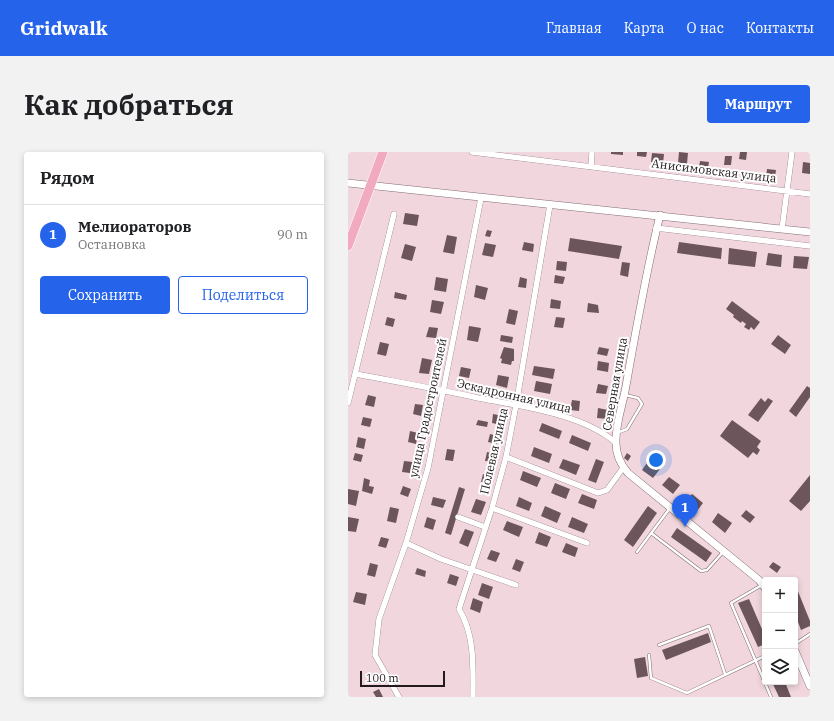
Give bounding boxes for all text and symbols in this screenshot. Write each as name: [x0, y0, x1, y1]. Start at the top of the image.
text: Gridwalk: [20, 16, 107, 40]
text: Главная: [546, 19, 602, 37]
text: Карта: [624, 19, 665, 37]
text: О нас: [687, 19, 724, 37]
text: Контакты: [746, 19, 814, 37]
button: Маршрут: [707, 85, 810, 123]
text: Как добраться: [24, 86, 234, 123]
street label: Анисимовская улица: [651, 155, 778, 186]
text: Рядом: [40, 167, 95, 189]
text: Мелиораторов: [78, 217, 192, 236]
text: 1: [49, 226, 57, 243]
text: 90 m: [277, 226, 308, 243]
text: Остановка: [78, 236, 146, 253]
button: Сохранить: [40, 276, 170, 314]
button: Поделиться: [178, 276, 308, 314]
street label: Северная улица: [599, 336, 630, 432]
street label: улица Градостроителей: [405, 337, 450, 479]
street label: Эскадронная улица: [455, 375, 573, 416]
street label: Полевая улица: [476, 406, 511, 496]
your location: [646, 450, 666, 470]
pin: 1: [672, 494, 698, 527]
map controls: [762, 577, 798, 685]
button: +: [762, 577, 798, 613]
button: −: [762, 613, 798, 649]
button: layers: [762, 649, 798, 685]
scale bar: [360, 669, 445, 688]
text: 100 m: [366, 671, 399, 685]

